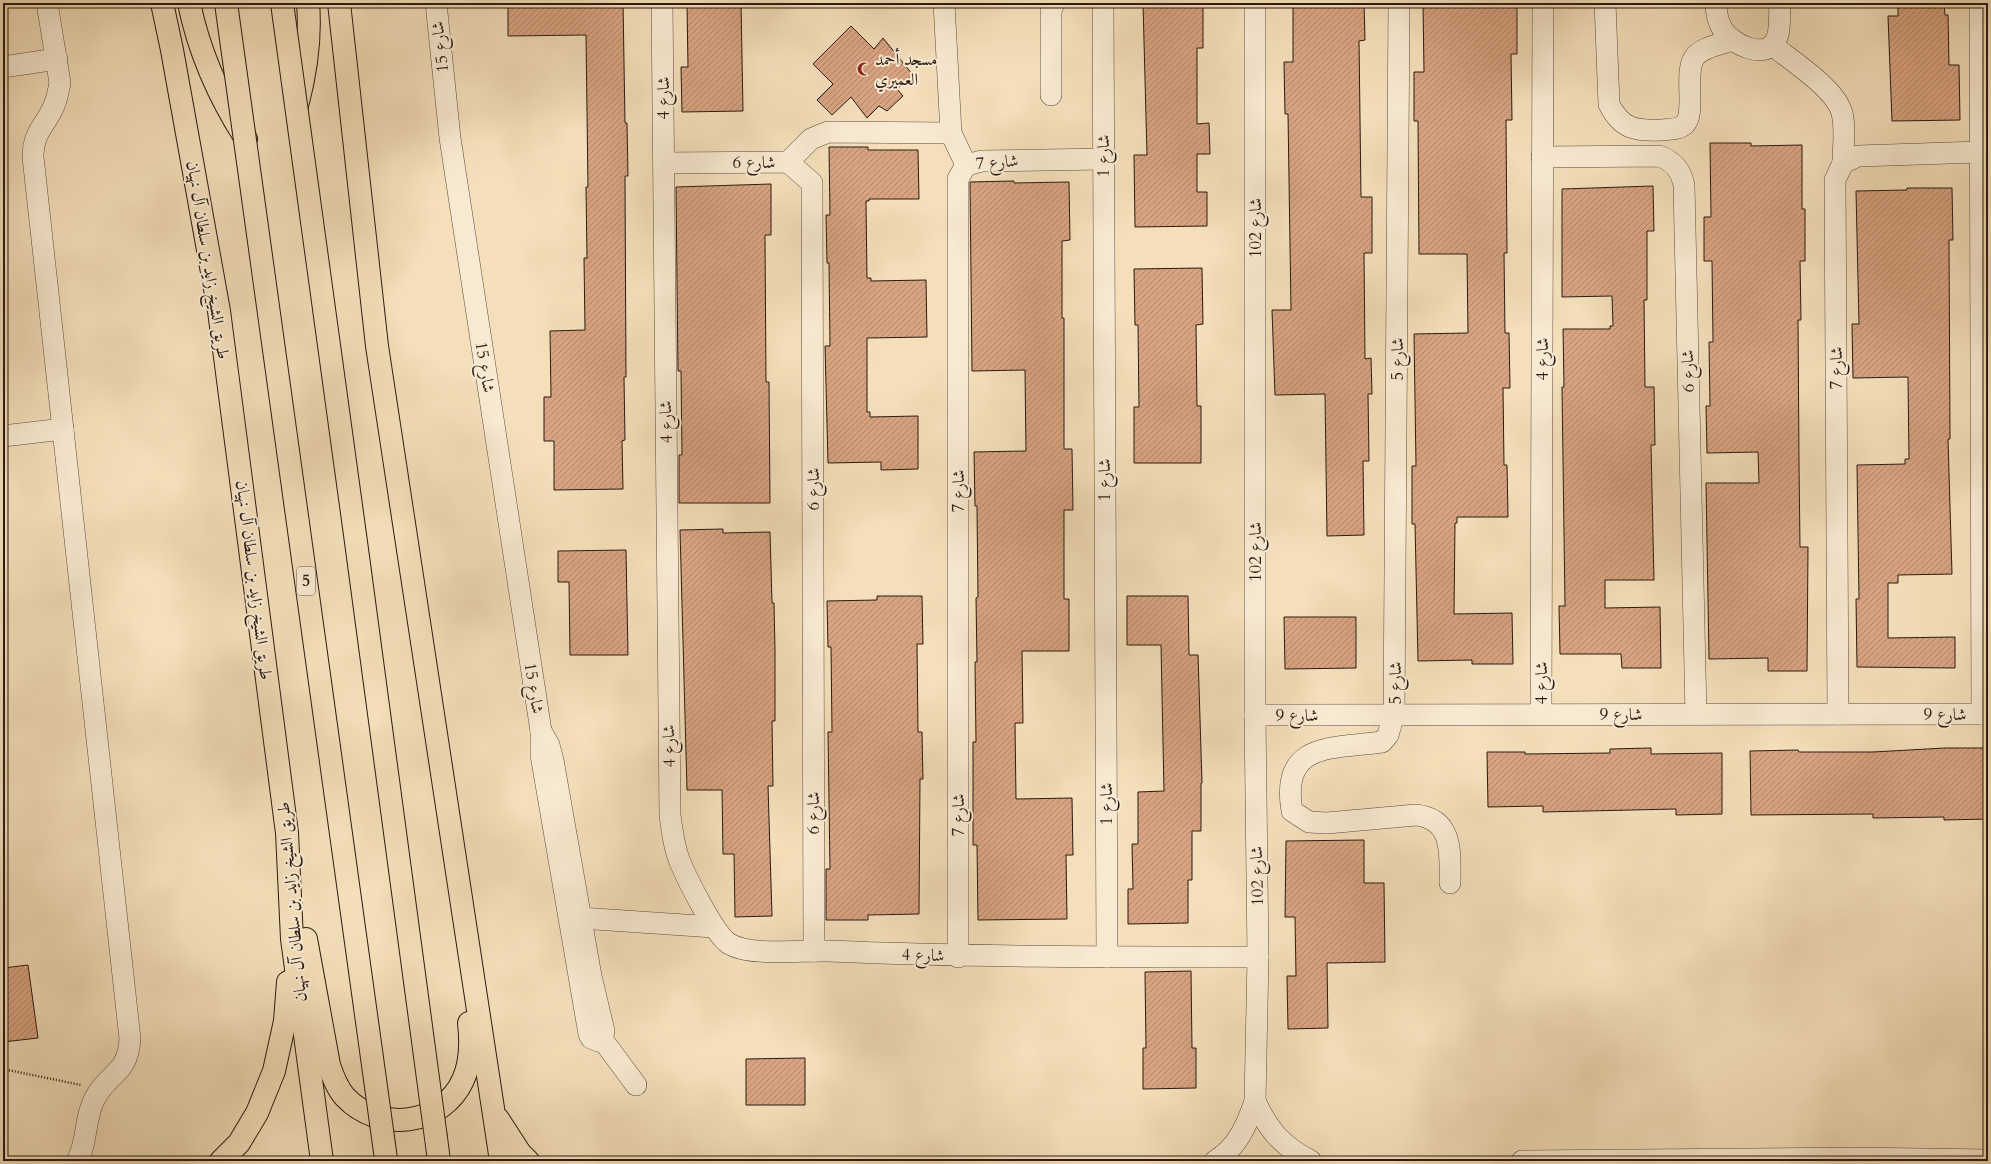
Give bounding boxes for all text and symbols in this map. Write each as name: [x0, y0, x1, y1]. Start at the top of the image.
street label: شارع 15: [426, 20, 456, 74]
place label: مسجد أحمد العميري: [875, 47, 937, 93]
mosque icon: مسجد أحمد العميري: [856, 61, 872, 77]
street label: شارع 4: [652, 77, 677, 119]
street label: شارع 1: [1092, 135, 1117, 177]
street label: شارع 7: [975, 149, 1019, 177]
street label: شارع 6: [733, 151, 775, 176]
street label: طريق الشيخ زايد بن سلطان آل نهيان: [177, 159, 235, 362]
street label: شارع 102: [1244, 198, 1269, 258]
street label: شارع 5: [1386, 338, 1411, 380]
street label: شارع 4: [1531, 338, 1556, 380]
street label: شارع 15: [468, 340, 500, 395]
street label: شارع 7: [1825, 347, 1850, 389]
street label: شارع 6: [1676, 349, 1702, 393]
street label: شارع 4: [654, 400, 680, 444]
street label: شارع 1: [1093, 459, 1118, 501]
street label: شارع 6: [802, 468, 827, 510]
street label: شارع 7: [947, 470, 972, 512]
street label: طريق الشيخ زايد بن سلطان آل نهيان: [226, 479, 278, 682]
street label: شارع 102: [1244, 522, 1269, 582]
road number: 5: [297, 567, 315, 595]
street label: شارع 15: [517, 661, 549, 716]
street label: شارع 5: [1384, 662, 1409, 704]
street label: شارع 4: [1530, 662, 1555, 704]
street label: شارع 9: [1600, 703, 1642, 728]
street label: شارع 9: [1924, 703, 1966, 728]
street label: شارع 9: [1276, 704, 1318, 729]
street label: شارع 4: [657, 724, 683, 768]
street label: شارع 1: [1095, 783, 1120, 825]
street label: شارع 6: [802, 792, 827, 834]
street label: شارع 7: [947, 794, 972, 836]
street label: طريق الشيخ زايد بن سلطان آل نهيان: [272, 801, 316, 1003]
street label: شارع 102: [1245, 846, 1271, 906]
street label: شارع 4: [901, 943, 945, 969]

